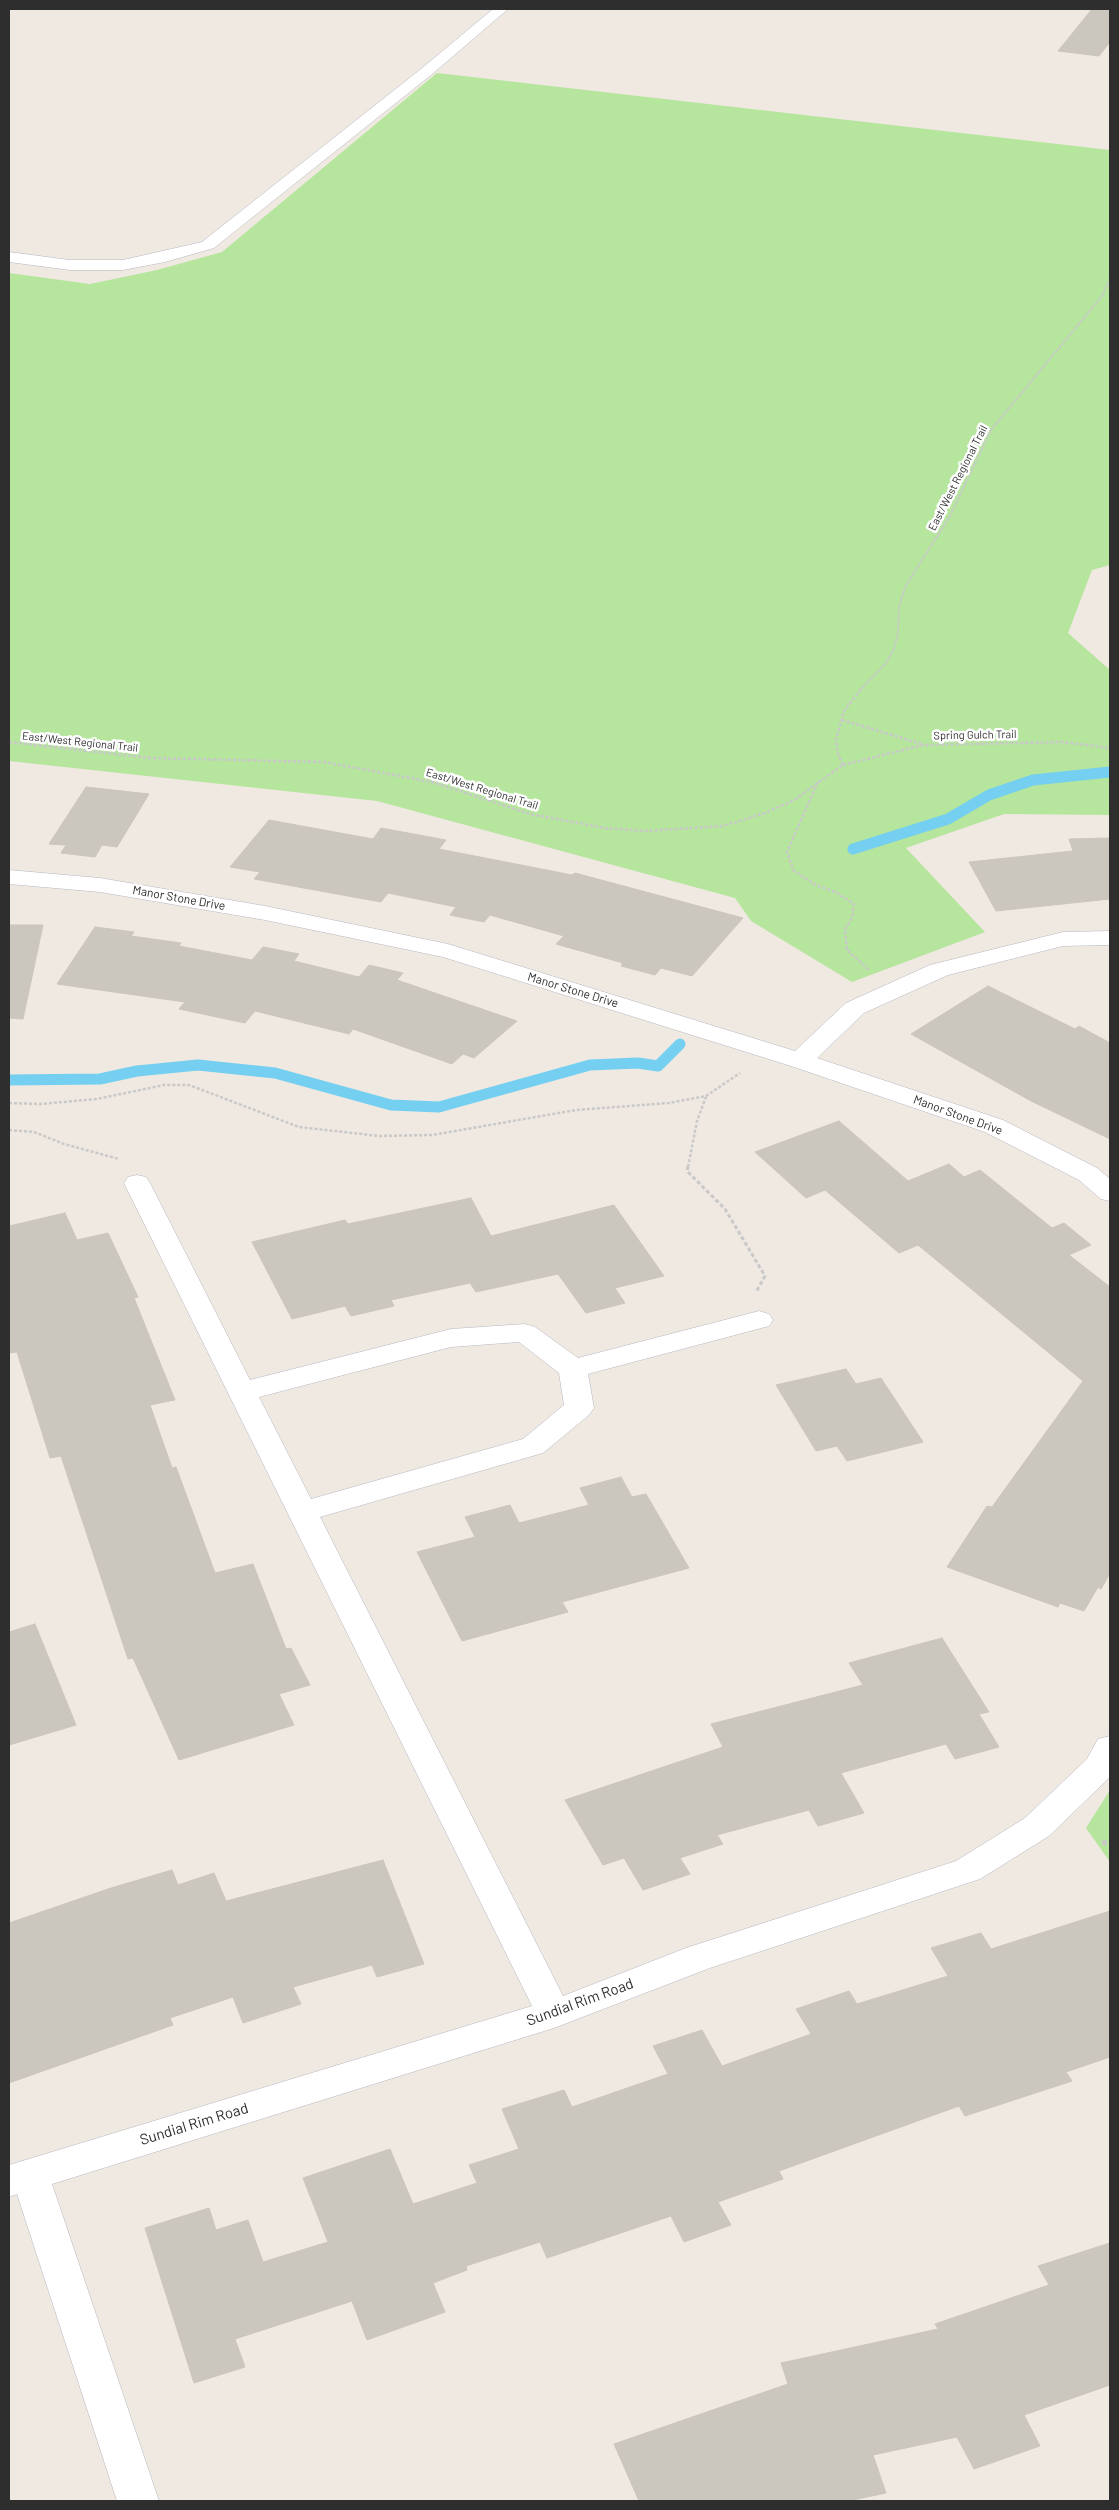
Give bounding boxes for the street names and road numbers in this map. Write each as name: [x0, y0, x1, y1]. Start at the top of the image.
street label: East/West Regional Trail: [926, 423, 990, 533]
street label: Spring Gulch Trail: [933, 728, 1017, 742]
street label: East/West Regional Trail: [21, 729, 139, 755]
street label: East/West Regional Trail: [424, 766, 540, 812]
street label: Manor Stone Drive: [131, 883, 227, 913]
street label: Manor Stone Drive: [526, 969, 620, 1011]
street label: Manor Stone Drive: [911, 1092, 1005, 1138]
street label: Sundial Rim Road: [524, 1974, 636, 2030]
street label: Sundial Rim Road: [138, 2099, 250, 2149]

